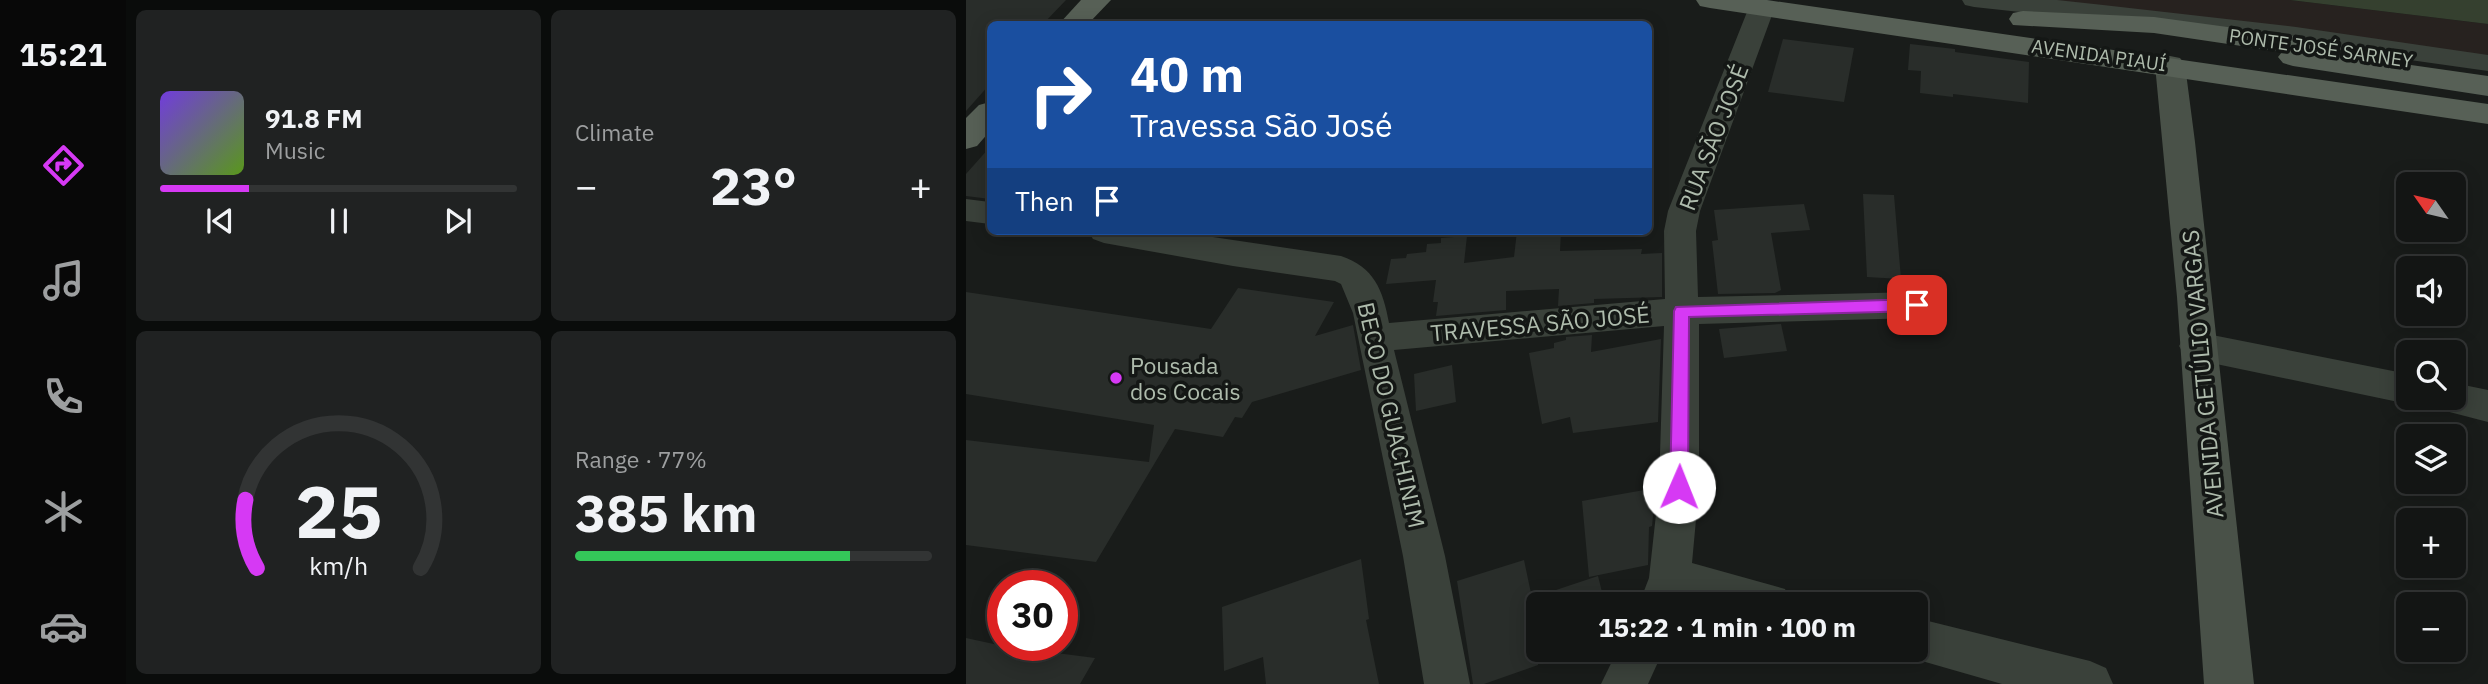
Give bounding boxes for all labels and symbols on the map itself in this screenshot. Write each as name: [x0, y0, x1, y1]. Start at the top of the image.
street label: PONTE JOSÉ SARNEY: [2228, 23, 2415, 73]
street label: AVENIDA PIAUÍ: [2030, 34, 2168, 76]
street label: RUA SÃO JOSÉ: [1671, 60, 1755, 214]
north arrow: [2396, 172, 2466, 242]
street label: AVENIDA GETÚLIO VARGAS: [2174, 229, 2230, 519]
pin: [1887, 275, 1947, 335]
street label: TRAVESSA SÃO JOSÉ: [1429, 298, 1651, 348]
street label: BECO DO GUACHINIM: [1351, 299, 1433, 531]
place label: Pousada dos Cocais: [1130, 350, 1241, 406]
marker: Pousada dos Cocais: [1108, 370, 1124, 386]
position arrow: [1642, 450, 1716, 524]
speed limit sign: 30: [987, 570, 1078, 661]

